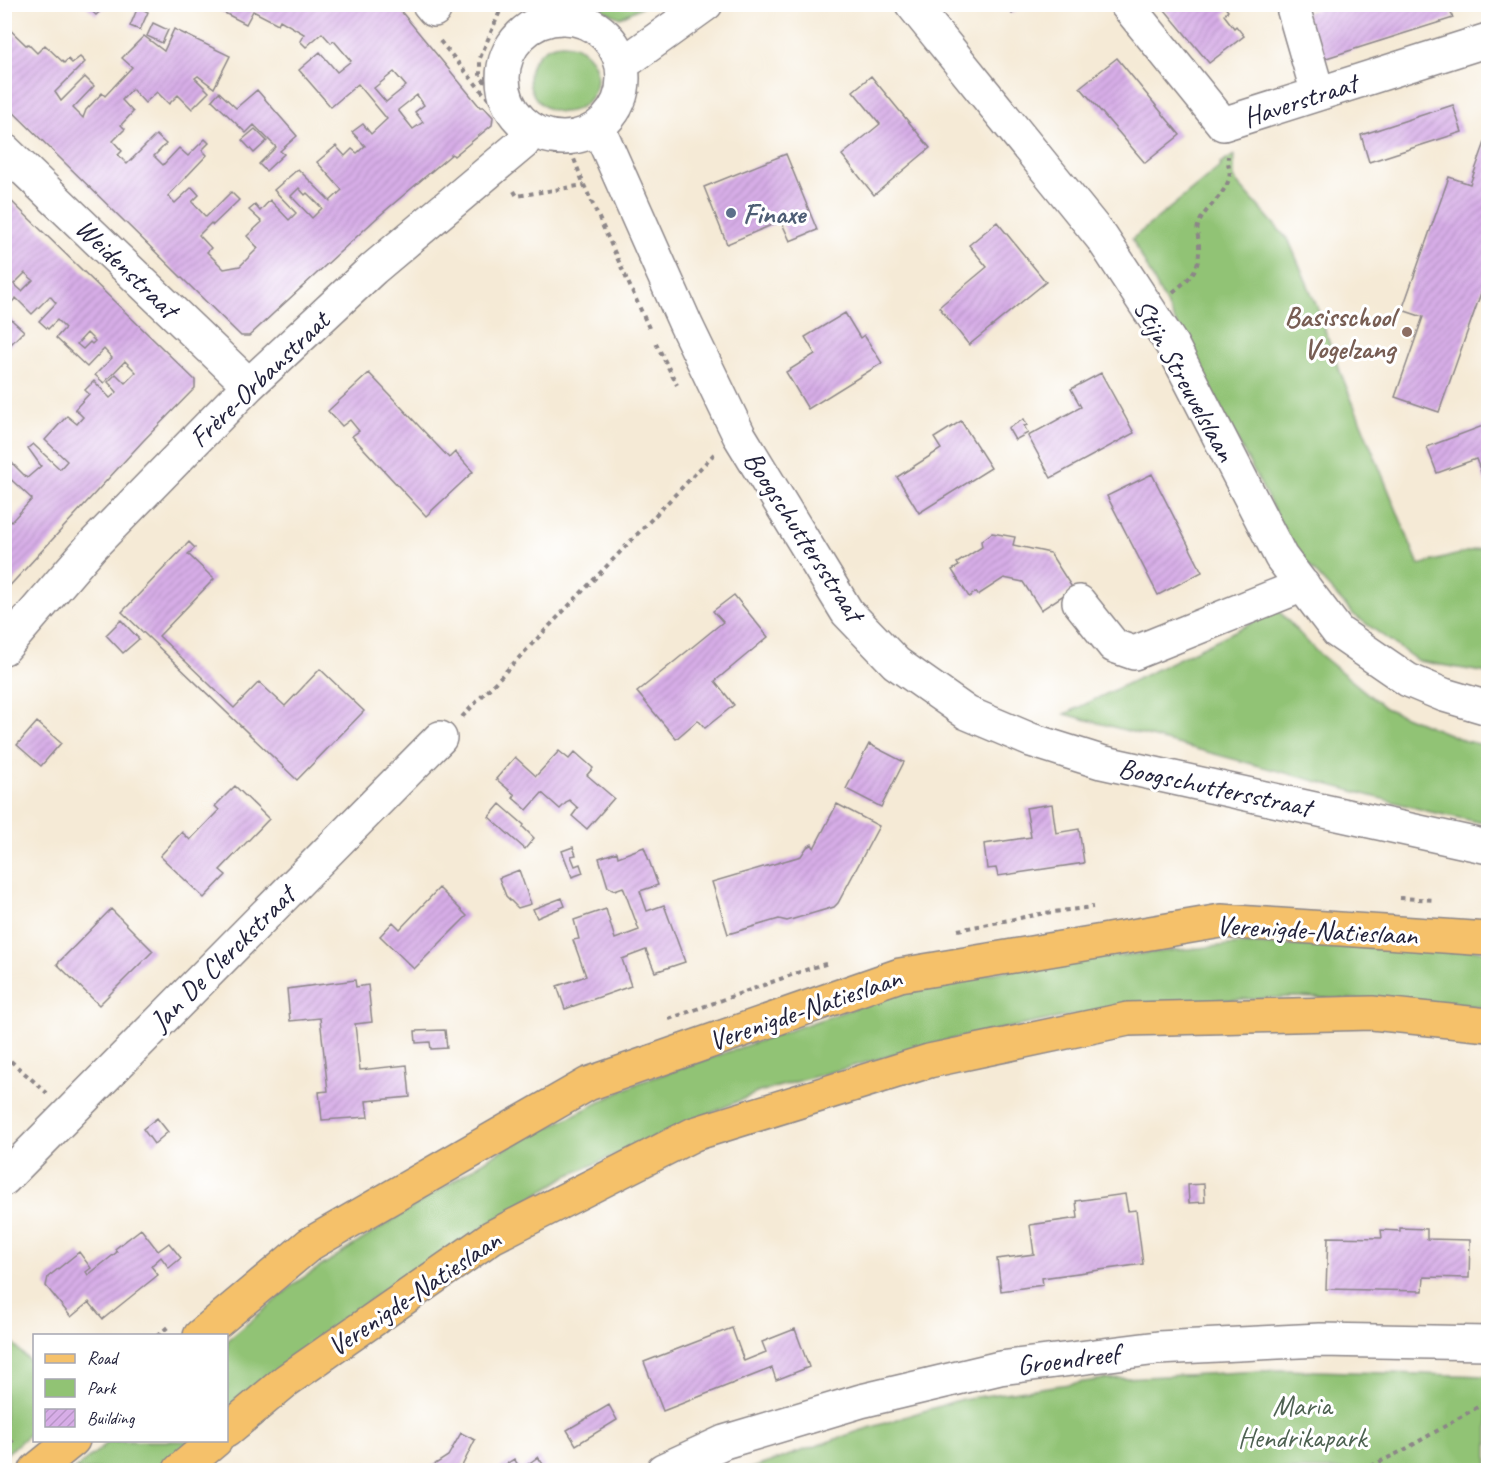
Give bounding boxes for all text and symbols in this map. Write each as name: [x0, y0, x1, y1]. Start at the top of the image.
street label: Haverstraat: [1239, 64, 1365, 135]
place label: Finaxe: [743, 196, 808, 231]
marker: Finaxe: [724, 206, 738, 220]
street label: Weidenstraat: [68, 211, 188, 328]
street label: Stijn Streuvelslaan: [1126, 293, 1245, 468]
place label: Basisschool Vogelzang: [1285, 299, 1400, 366]
street label: Frère-Orbanstraat: [181, 301, 338, 455]
marker: Basisschool Vogelzang: [1400, 325, 1414, 339]
street label: Boogschuttersstraat: [736, 444, 874, 631]
street label: Boogschuttersstraat: [1116, 750, 1318, 825]
street label: Jan De Clerckstraat: [141, 875, 305, 1039]
street label: Verenigde-Natieslaan: [1216, 907, 1420, 953]
street label: Verenigde-Natieslaan: [704, 959, 907, 1058]
street label: Verenigde-Natieslaan: [321, 1221, 508, 1364]
legend: [33, 1334, 228, 1442]
street label: Groendreef: [1015, 1335, 1127, 1383]
text: Road: [87, 1347, 120, 1369]
text: Park: [87, 1377, 117, 1399]
park label: Maria Hendrikapark: [1238, 1388, 1369, 1455]
text: Building: [87, 1407, 136, 1429]

